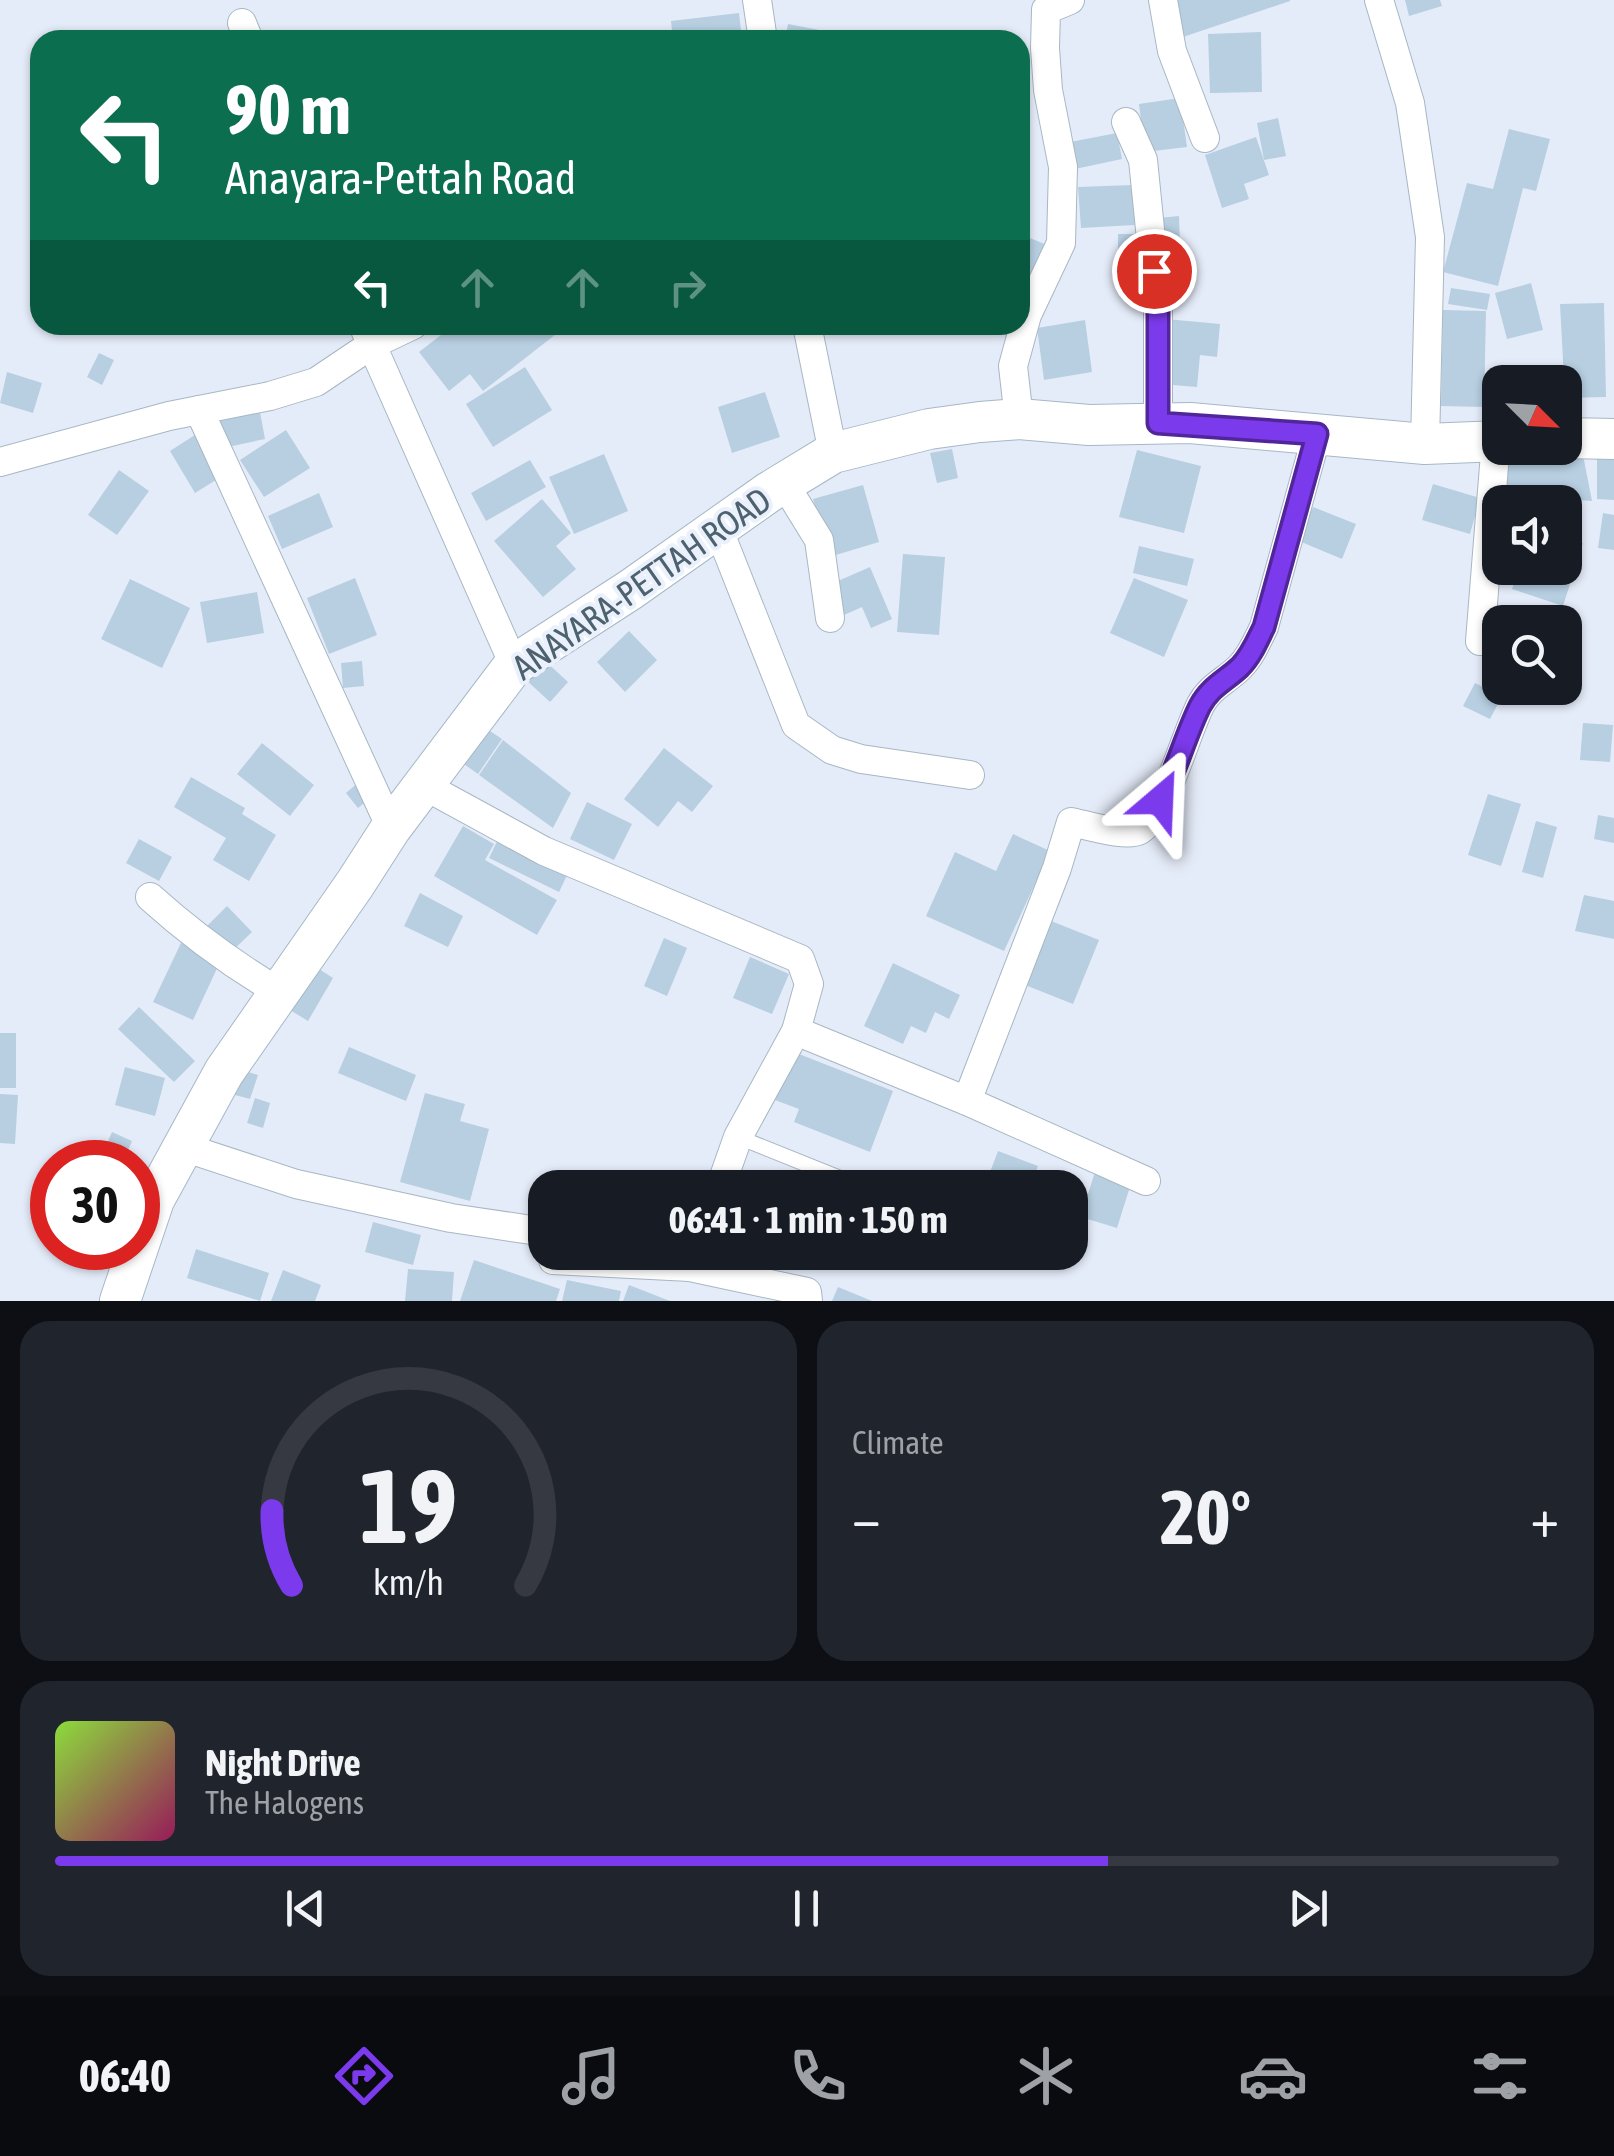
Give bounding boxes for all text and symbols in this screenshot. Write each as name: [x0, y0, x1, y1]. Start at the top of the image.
text: 90 m: [225, 69, 351, 149]
icon: left: [60, 70, 190, 200]
text: Anayara-Pettah Road: [225, 152, 576, 204]
pin: [1112, 229, 1197, 314]
icon: arrive: [1127, 244, 1182, 299]
icon: left: [345, 260, 400, 315]
icon: ahead: [450, 260, 505, 315]
icon: ahead: [555, 260, 610, 315]
icon: right: [660, 260, 715, 315]
north arrow: [1482, 365, 1582, 465]
map controls: [1482, 365, 1582, 705]
street label: ANAYARA-PETTAH ROAD: [504, 479, 778, 687]
button: sound: [1482, 485, 1582, 585]
button: search: [1482, 605, 1582, 705]
position arrow: [1108, 748, 1212, 852]
speed limit sign: 30: [30, 1140, 160, 1270]
text: 06:41 · 1 min · 150 m: [668, 1198, 948, 1241]
text: Climate: [852, 1424, 944, 1461]
text: 19: [360, 1446, 457, 1565]
text: 20°: [1160, 1474, 1251, 1560]
text: −: [852, 1486, 881, 1549]
text: +: [1530, 1486, 1559, 1549]
text: km/h: [373, 1562, 444, 1603]
text: Night Drive: [205, 1741, 361, 1784]
text: The Halogens: [205, 1784, 364, 1821]
icon: previous: [278, 1881, 333, 1936]
icon: pause: [779, 1881, 834, 1936]
icon: next: [1281, 1881, 1336, 1936]
icon: directions: [329, 2041, 399, 2111]
icon: music: [556, 2041, 626, 2111]
icon: phone: [783, 2041, 853, 2111]
icon: climate: [1011, 2041, 1081, 2111]
icon: car: [1238, 2041, 1308, 2111]
icon: filters: [1465, 2041, 1535, 2111]
text: 06:40: [79, 2050, 171, 2102]

